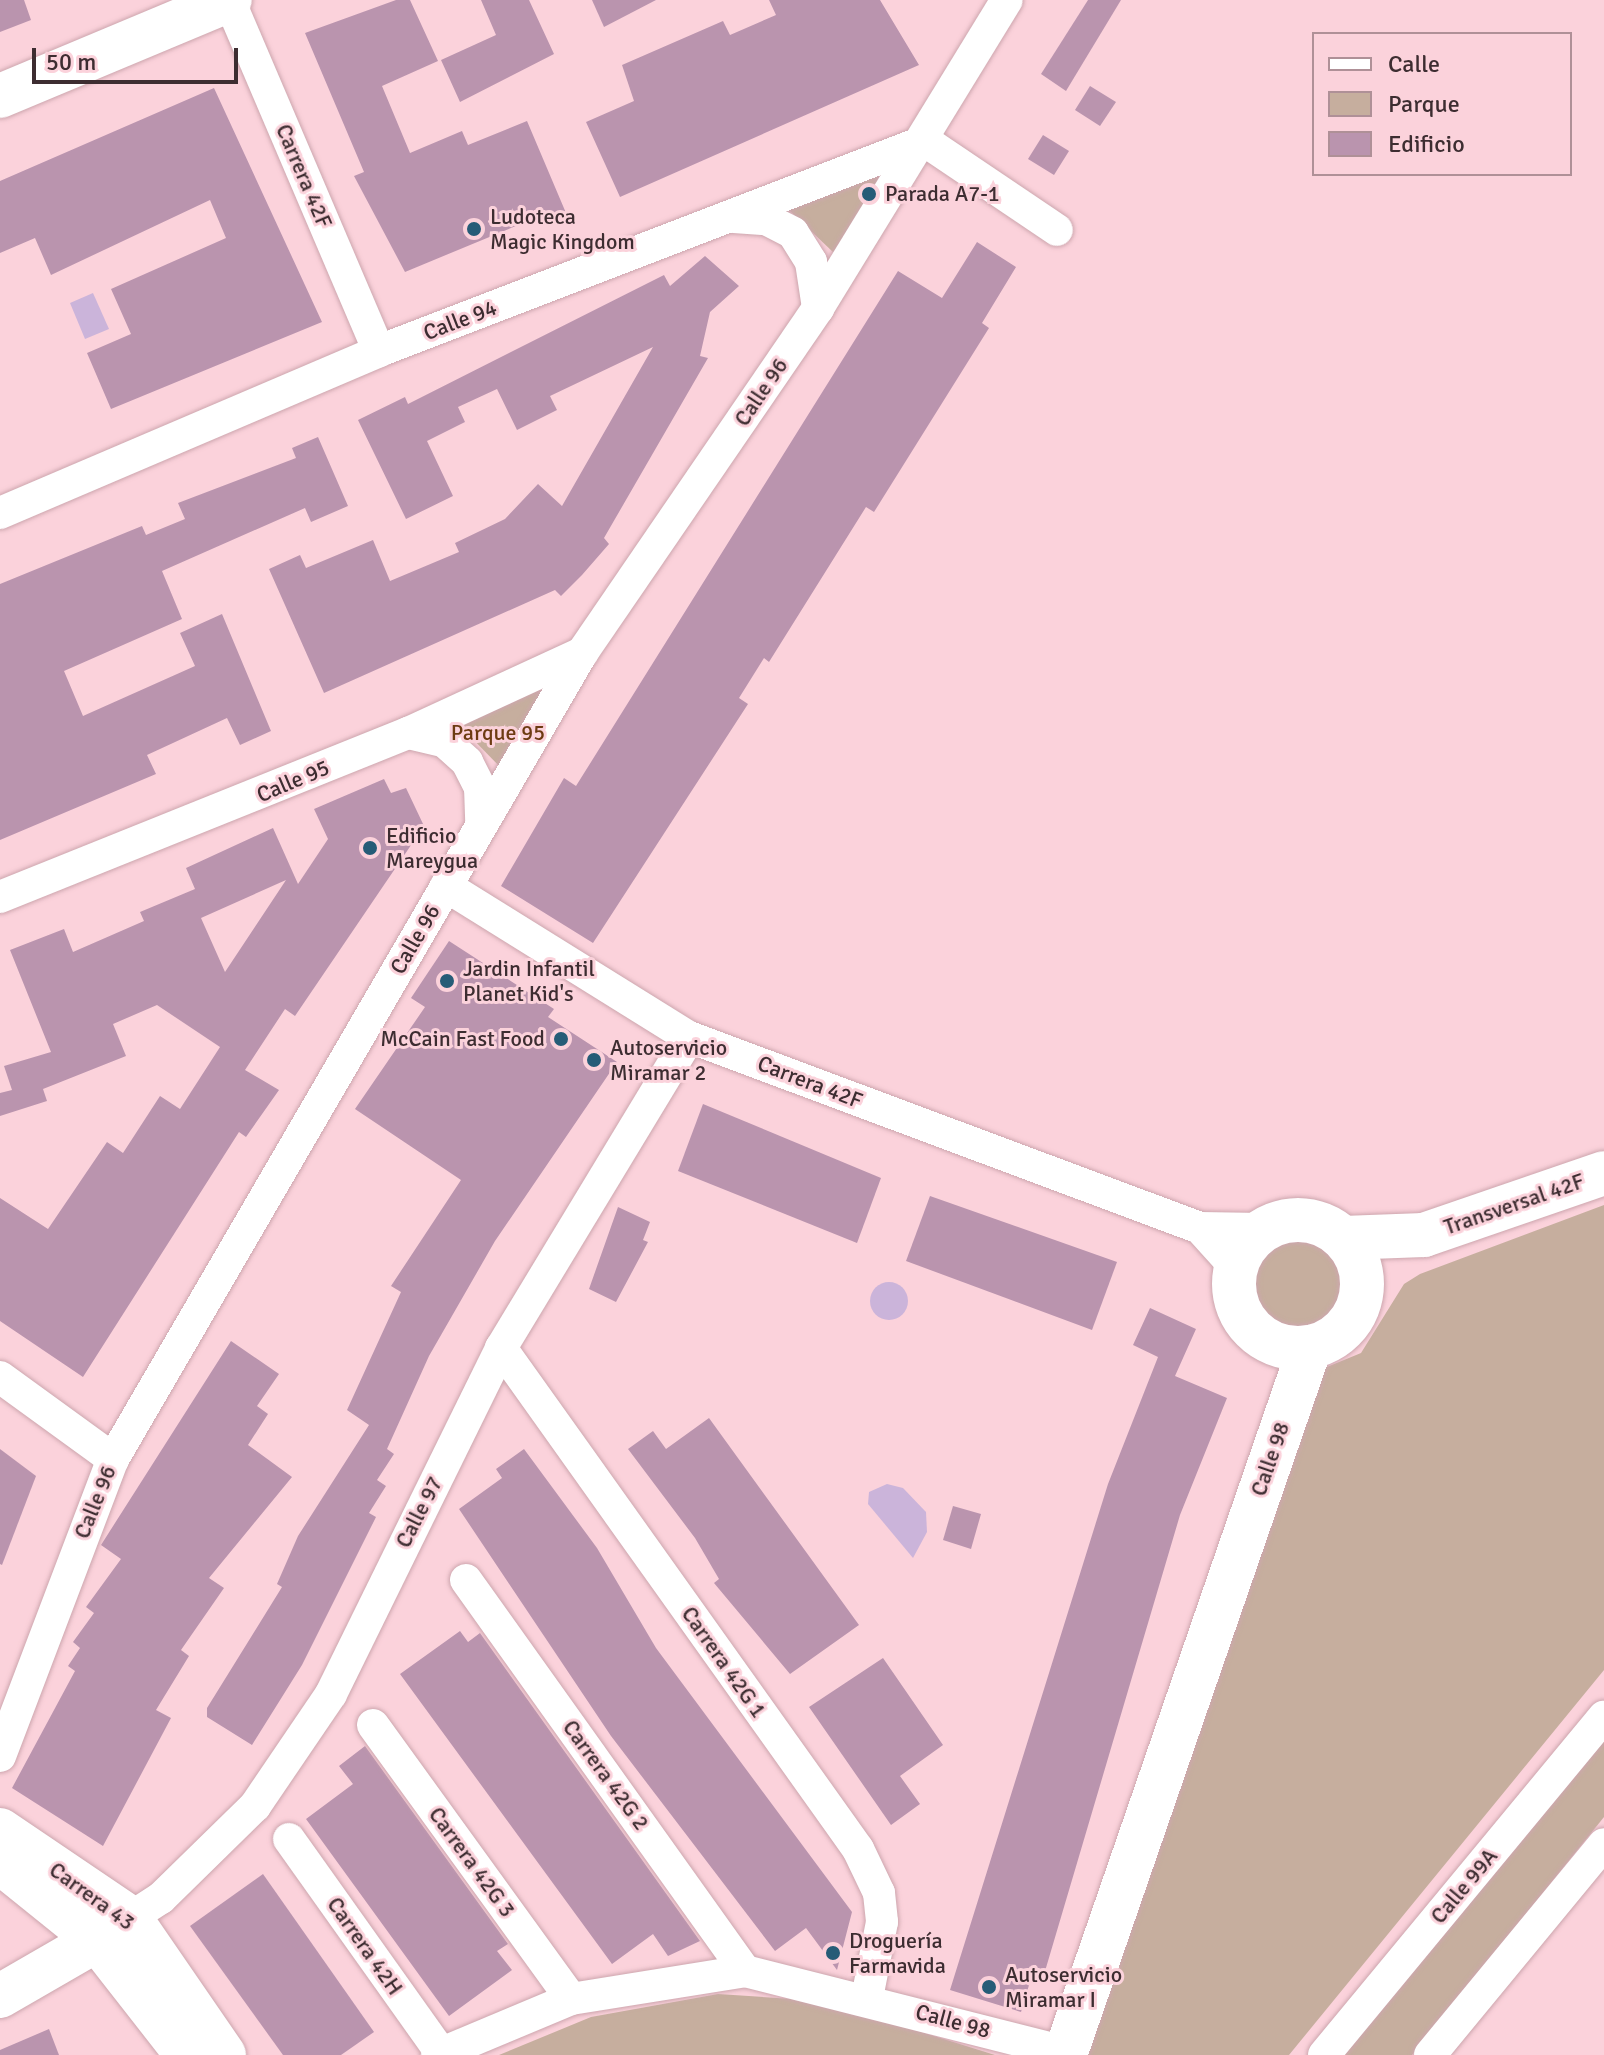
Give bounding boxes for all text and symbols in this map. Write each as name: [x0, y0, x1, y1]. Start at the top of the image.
scale bar: [36, 32, 242, 82]
legend: [1312, 32, 1572, 176]
text: 50 m: [46, 47, 96, 77]
text: Calle: [1388, 49, 1440, 79]
text: Parque: [1388, 89, 1460, 119]
street label: Carrera 42F: [270, 120, 338, 232]
text: Edificio: [1388, 129, 1465, 159]
place label: Parada A7-1: [885, 181, 1000, 207]
marker: Parada A7-1: [860, 185, 878, 203]
place label: Ludoteca Magic Kingdom: [490, 203, 635, 254]
marker: Ludoteca Magic Kingdom: [465, 220, 483, 238]
street label: Calle 94: [420, 294, 500, 346]
street label: Calle 96: [729, 353, 793, 431]
park label: Parque 95: [451, 720, 545, 746]
street label: Calle 95: [253, 754, 333, 808]
place label: Edificio Mareygua: [386, 822, 478, 874]
marker: Edificio Mareygua: [361, 839, 379, 857]
street label: Calle 96: [384, 899, 446, 979]
place label: Jardin Infantil Planet Kid's: [463, 955, 595, 1006]
marker: Jardin Infantil Planet Kid's: [438, 972, 456, 990]
place label: McCain Fast Food: [380, 1026, 545, 1052]
marker: McCain Fast Food: [552, 1030, 570, 1048]
place label: Autoservicio Miramar 2: [610, 1034, 727, 1086]
street label: Carrera 42F: [754, 1050, 866, 1114]
marker: Autoservicio Miramar 2: [585, 1051, 603, 1069]
street label: Transversal 42F: [1440, 1168, 1588, 1240]
street label: Calle 98: [1245, 1419, 1295, 1499]
street label: Calle 96: [68, 1462, 122, 1542]
street label: Calle 97: [390, 1472, 448, 1552]
street label: Carrera 42G 1: [676, 1601, 772, 1723]
street label: Carrera 42G 2: [557, 1715, 655, 1835]
street label: Carrera 42G 3: [423, 1802, 521, 1922]
street label: Calle 99A: [1425, 1843, 1503, 1929]
street label: Carrera 43: [44, 1856, 140, 1936]
street label: Carrera 42H: [322, 1892, 408, 2000]
place label: Droguería Farmavida: [849, 1927, 946, 1978]
marker: Droguería Farmavida: [824, 1944, 842, 1962]
place label: Autoservicio Miramar I: [1005, 1961, 1122, 2012]
marker: Autoservicio Miramar I: [980, 1978, 998, 1996]
street label: Calle 98: [913, 1998, 993, 2044]

